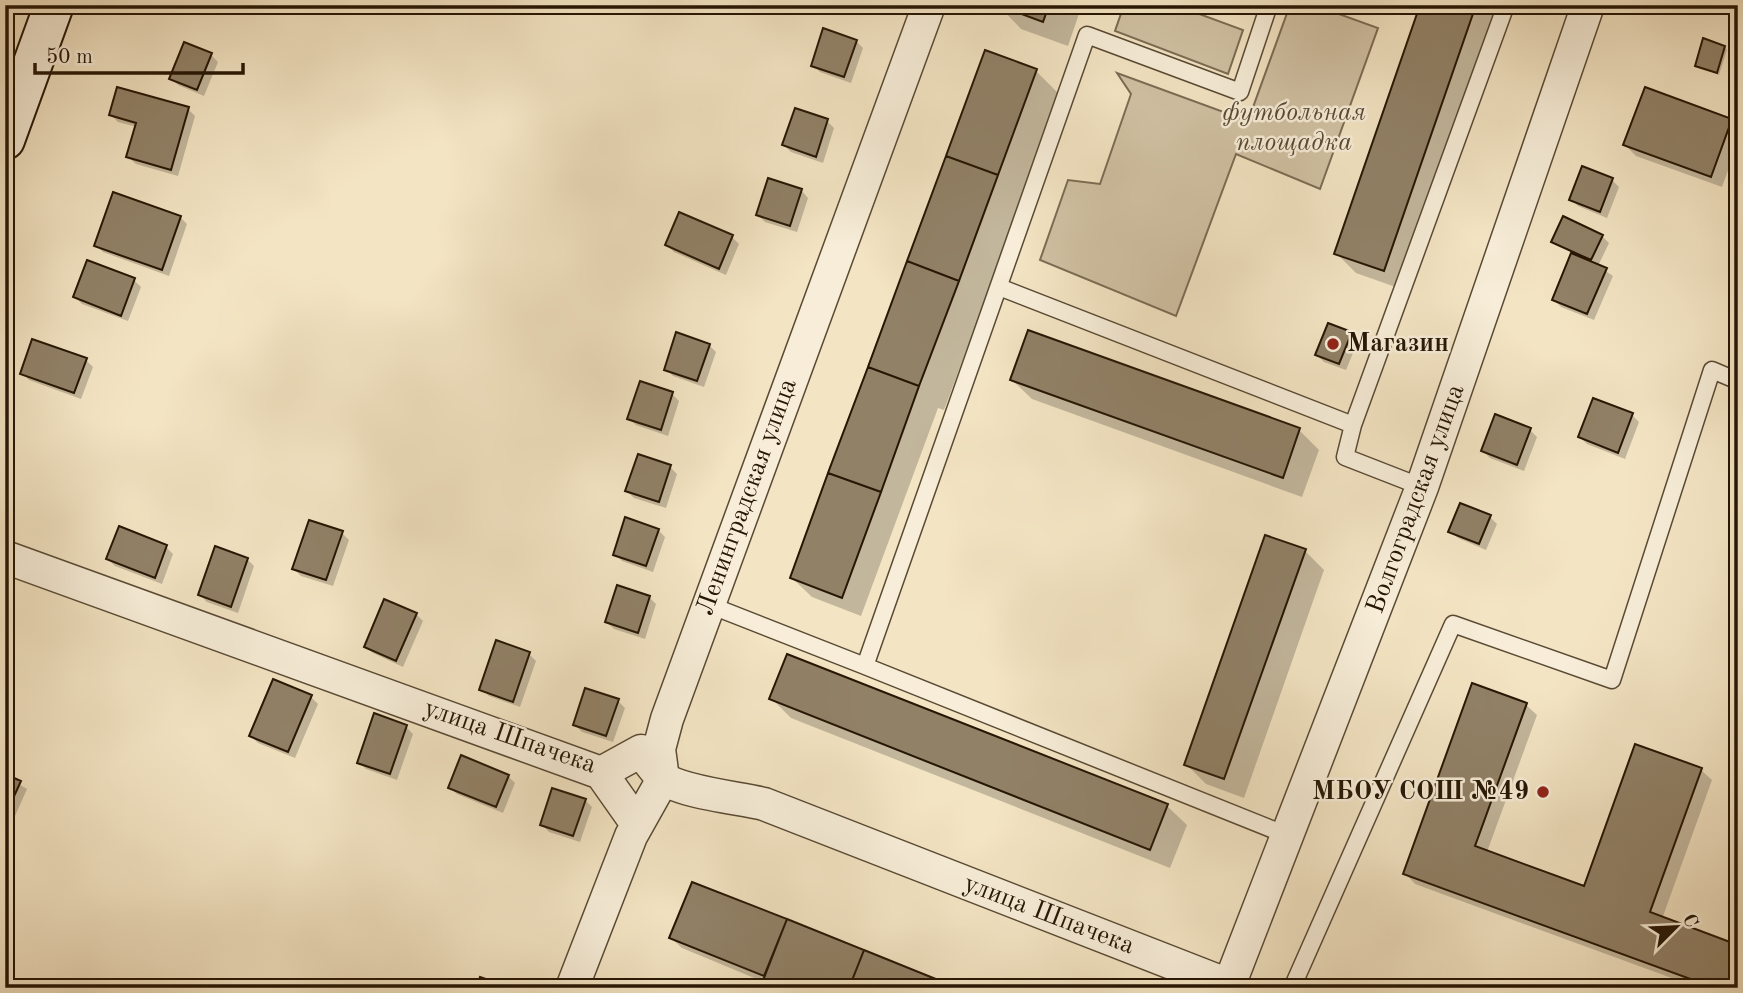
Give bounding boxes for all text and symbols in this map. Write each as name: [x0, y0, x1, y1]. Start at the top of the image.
scale bar: [35, 32, 243, 76]
text: 50 m: [46, 47, 93, 68]
park label: футбольная площадка: [1222, 100, 1366, 156]
place label: Магазин: [1347, 331, 1449, 357]
marker: Магазин: [1325, 336, 1341, 352]
street label: Ленинградская улица: [692, 375, 802, 619]
street label: Волгоградская улица: [1362, 381, 1470, 617]
street label: улица Шпачека: [420, 695, 600, 779]
place label: МБОУ СОШ №49: [1312, 779, 1529, 805]
marker: МБОУ СОШ №49: [1535, 784, 1551, 800]
street label: улица Шпачека: [960, 871, 1138, 960]
north arrow: [1642, 892, 1712, 962]
text: С: [1678, 912, 1700, 931]

